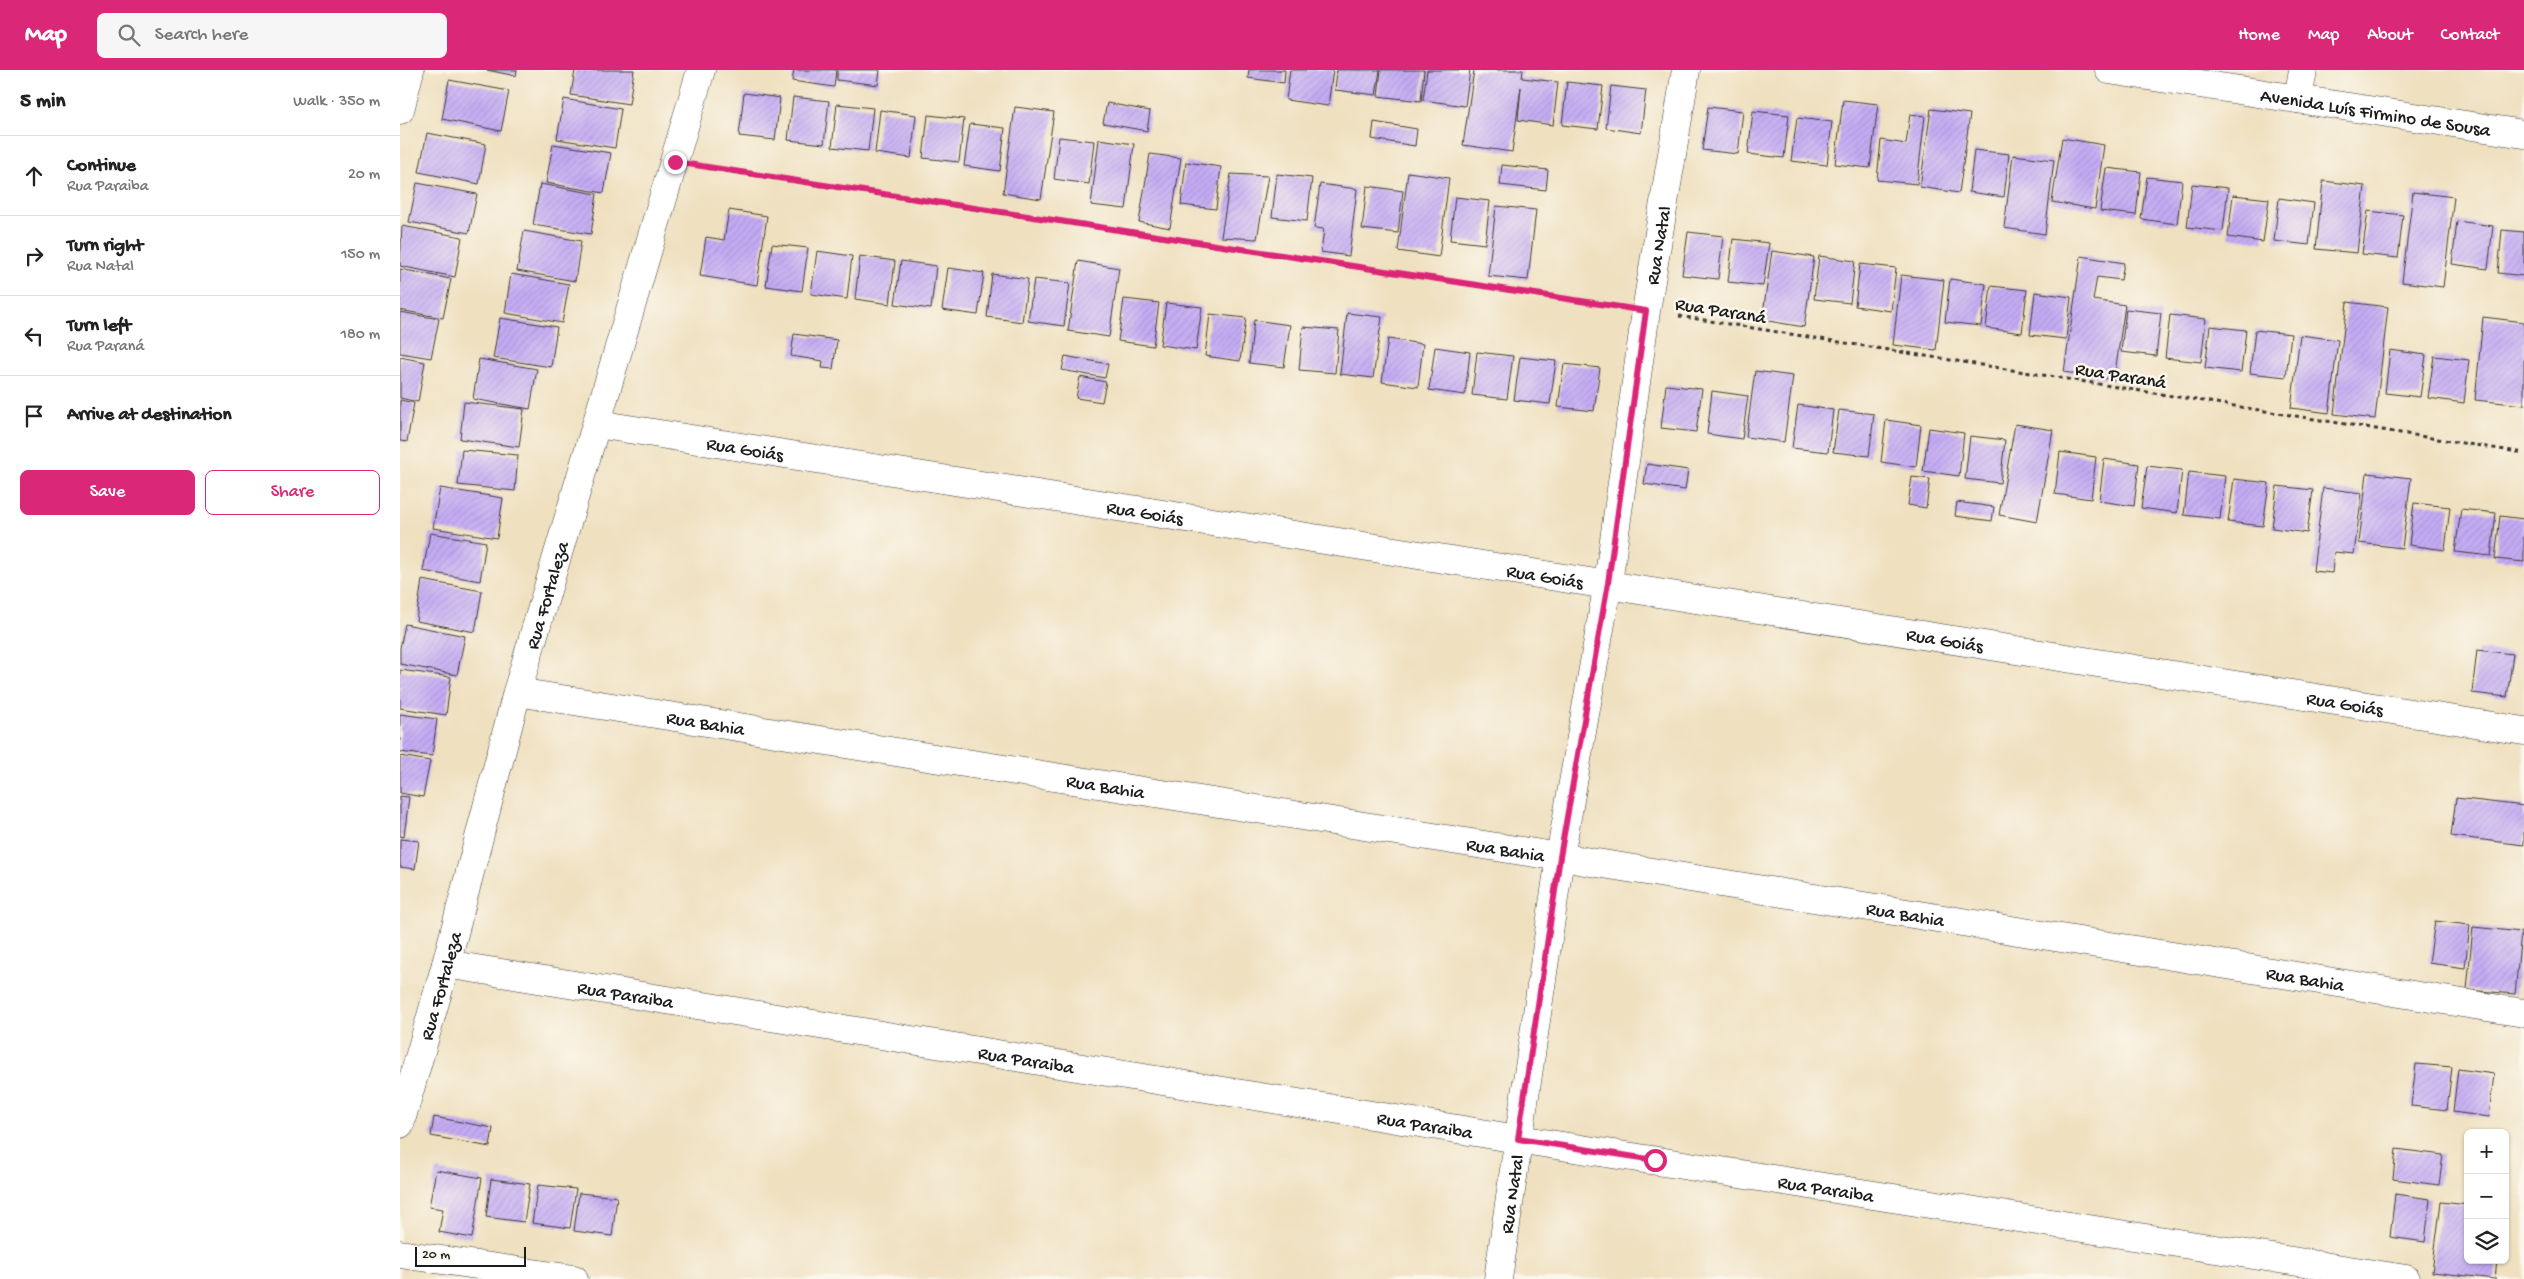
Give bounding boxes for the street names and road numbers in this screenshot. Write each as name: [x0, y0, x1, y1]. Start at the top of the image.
street label: Avenida Luís Firmino de Sousa: [2259, 86, 2493, 144]
street label: Rua Natal: [1643, 205, 1678, 287]
street label: Rua Paraná: [1673, 294, 1769, 331]
street label: Rua Paraná: [2073, 359, 2169, 396]
street label: Rua Goiás: [704, 434, 786, 469]
street label: Rua Goiás: [1104, 497, 1186, 532]
street label: Rua Fortaleza: [522, 538, 576, 653]
street label: Rua Goiás: [1504, 561, 1586, 596]
street label: Rua Goiás: [1904, 625, 1986, 660]
street label: Rua Goiás: [2304, 688, 2385, 724]
street label: Rua Bahia: [664, 708, 747, 743]
street label: Rua Bahia: [1064, 771, 1147, 806]
street label: Rua Bahia: [1464, 834, 1547, 870]
street label: Rua Bahia: [1864, 899, 1947, 934]
street label: Rua Fortaleza: [417, 928, 469, 1043]
street label: Rua Bahia: [2264, 963, 2347, 999]
street label: Rua Paraiba: [575, 978, 676, 1016]
street label: Rua Paraiba: [976, 1043, 1077, 1082]
street label: Rua Paraiba: [1375, 1108, 1476, 1147]
street label: Rua Natal: [1497, 1153, 1531, 1235]
street label: Rua Paraiba: [1776, 1172, 1877, 1210]

